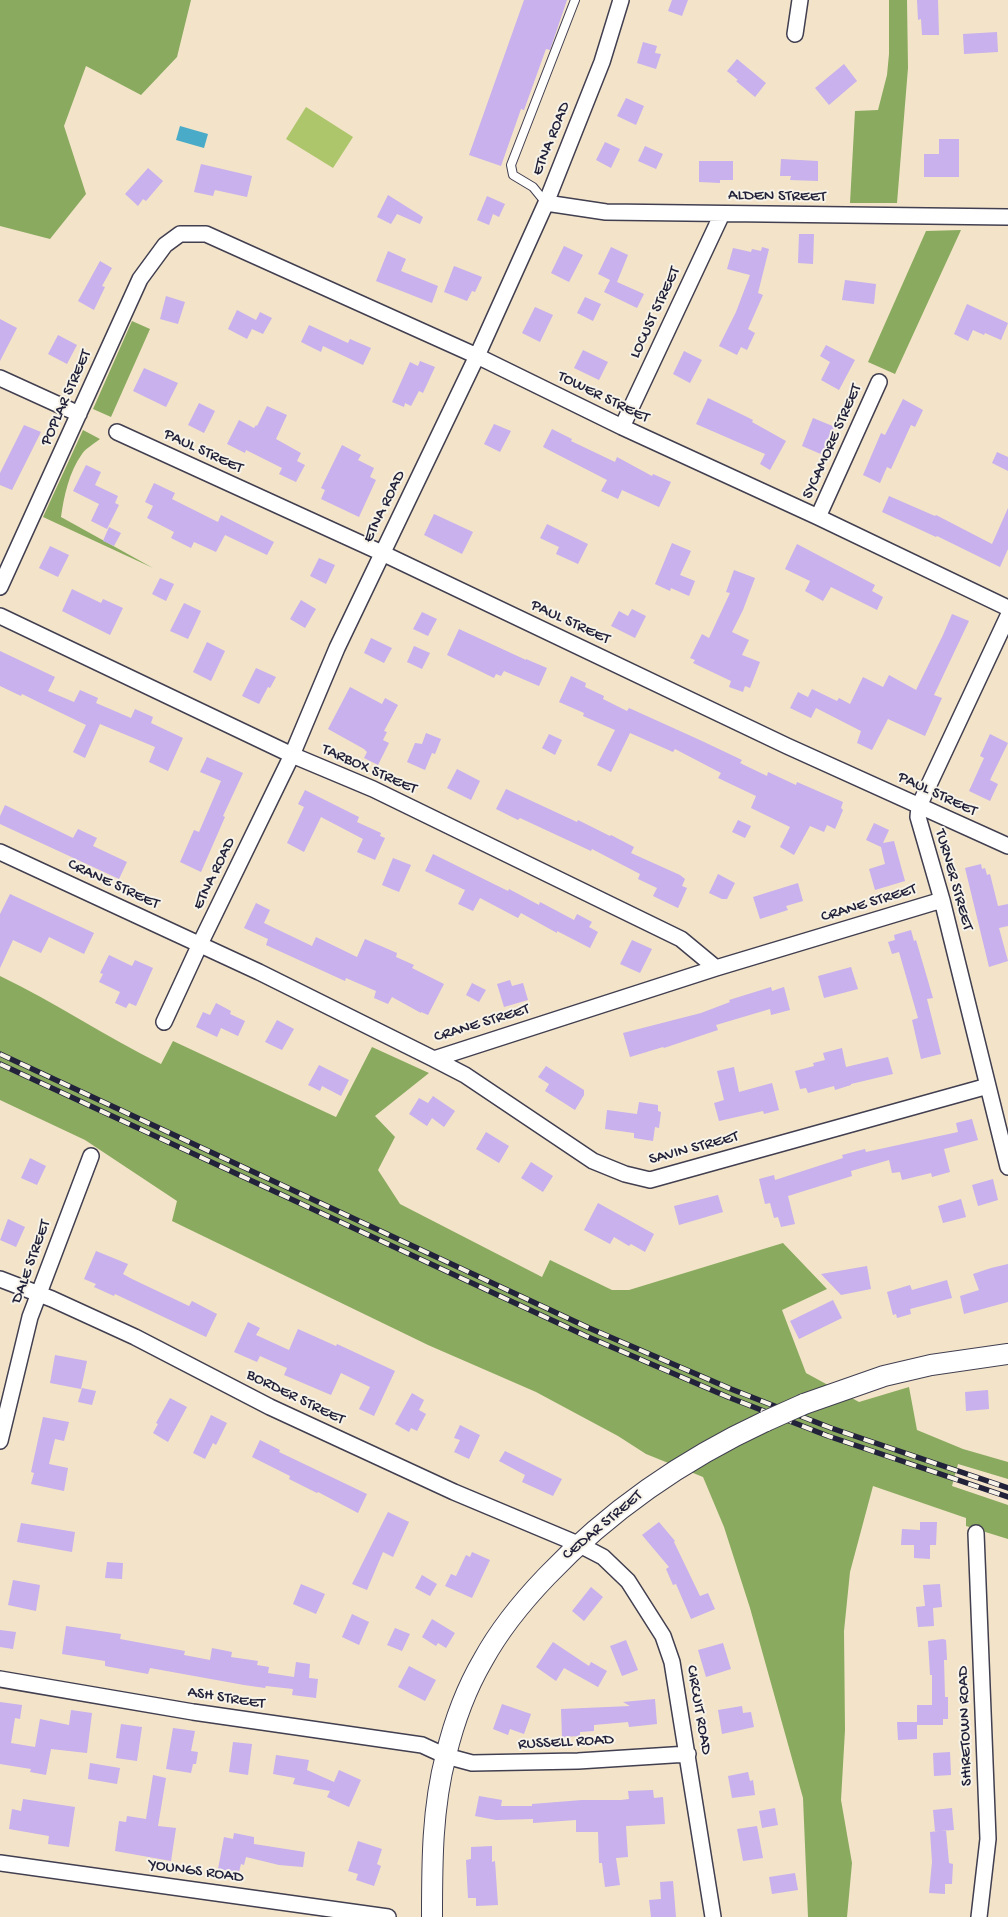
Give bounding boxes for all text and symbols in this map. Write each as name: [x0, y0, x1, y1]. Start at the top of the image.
street label: ETNA ROAD: [529, 99, 575, 179]
street label: ALDEN STREET: [728, 187, 826, 207]
street label: LOCUST STREET: [626, 264, 686, 362]
street label: POPLAR STREET: [37, 347, 97, 449]
street label: TOWER STREET: [554, 368, 652, 428]
street label: SYCAMORE STREET: [799, 382, 867, 502]
street label: PAUL STREET: [160, 425, 246, 479]
street label: ETNA ROAD: [359, 468, 411, 546]
street label: PAUL STREET: [527, 596, 613, 650]
street label: TARBOX STREET: [318, 740, 420, 800]
street label: PAUL STREET: [894, 768, 980, 822]
street label: TURNER STREET: [929, 827, 977, 933]
street label: ETNA ROAD: [189, 835, 241, 913]
street label: CRANE STREET: [64, 855, 162, 915]
street label: CRANE STREET: [819, 880, 919, 928]
street label: CRANE STREET: [432, 1000, 532, 1048]
street label: SAVIN STREET: [647, 1128, 741, 1170]
street label: DALE STREET: [8, 1218, 56, 1306]
street label: BORDER STREET: [243, 1366, 347, 1430]
street label: CEDAR STREET: [559, 1487, 647, 1565]
street label: CIRCUIT ROAD: [681, 1664, 715, 1756]
street label: SHIRETOWN ROAD: [954, 1666, 978, 1786]
street label: ASH STREET: [186, 1683, 266, 1715]
street label: RUSSELL ROAD: [518, 1731, 614, 1755]
street label: YOUNGS ROAD: [147, 1856, 245, 1888]

